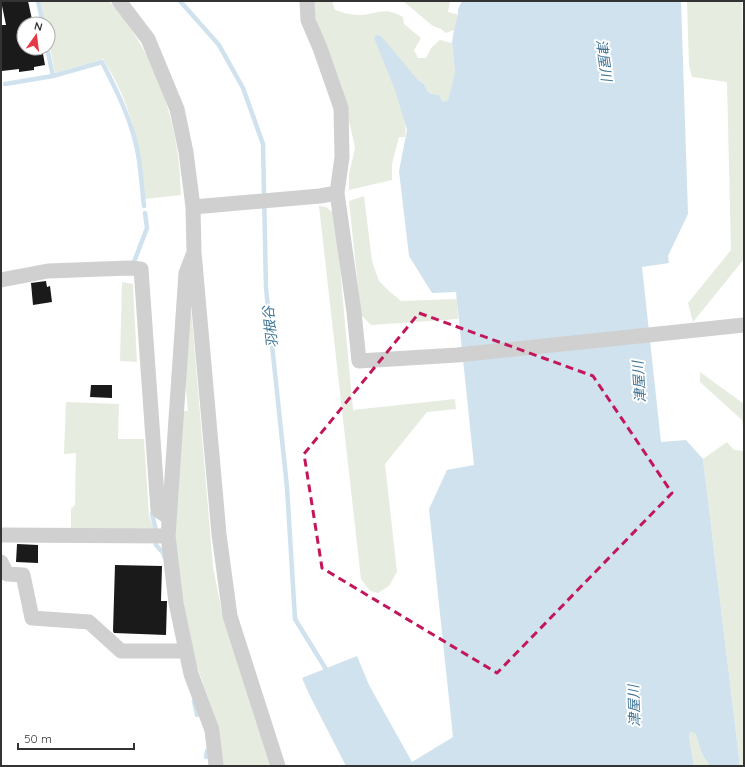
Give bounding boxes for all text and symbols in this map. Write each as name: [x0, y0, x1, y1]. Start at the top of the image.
north arrow: [16, 16, 56, 56]
text: N: [33, 19, 44, 34]
water label: 津屋川: [592, 38, 616, 84]
water label: 羽根谷: [259, 304, 281, 349]
water label: 津屋川: [628, 358, 649, 404]
water label: 津屋川: [624, 683, 644, 727]
scale bar: [18, 725, 134, 751]
text: 50 m: [24, 731, 52, 746]

